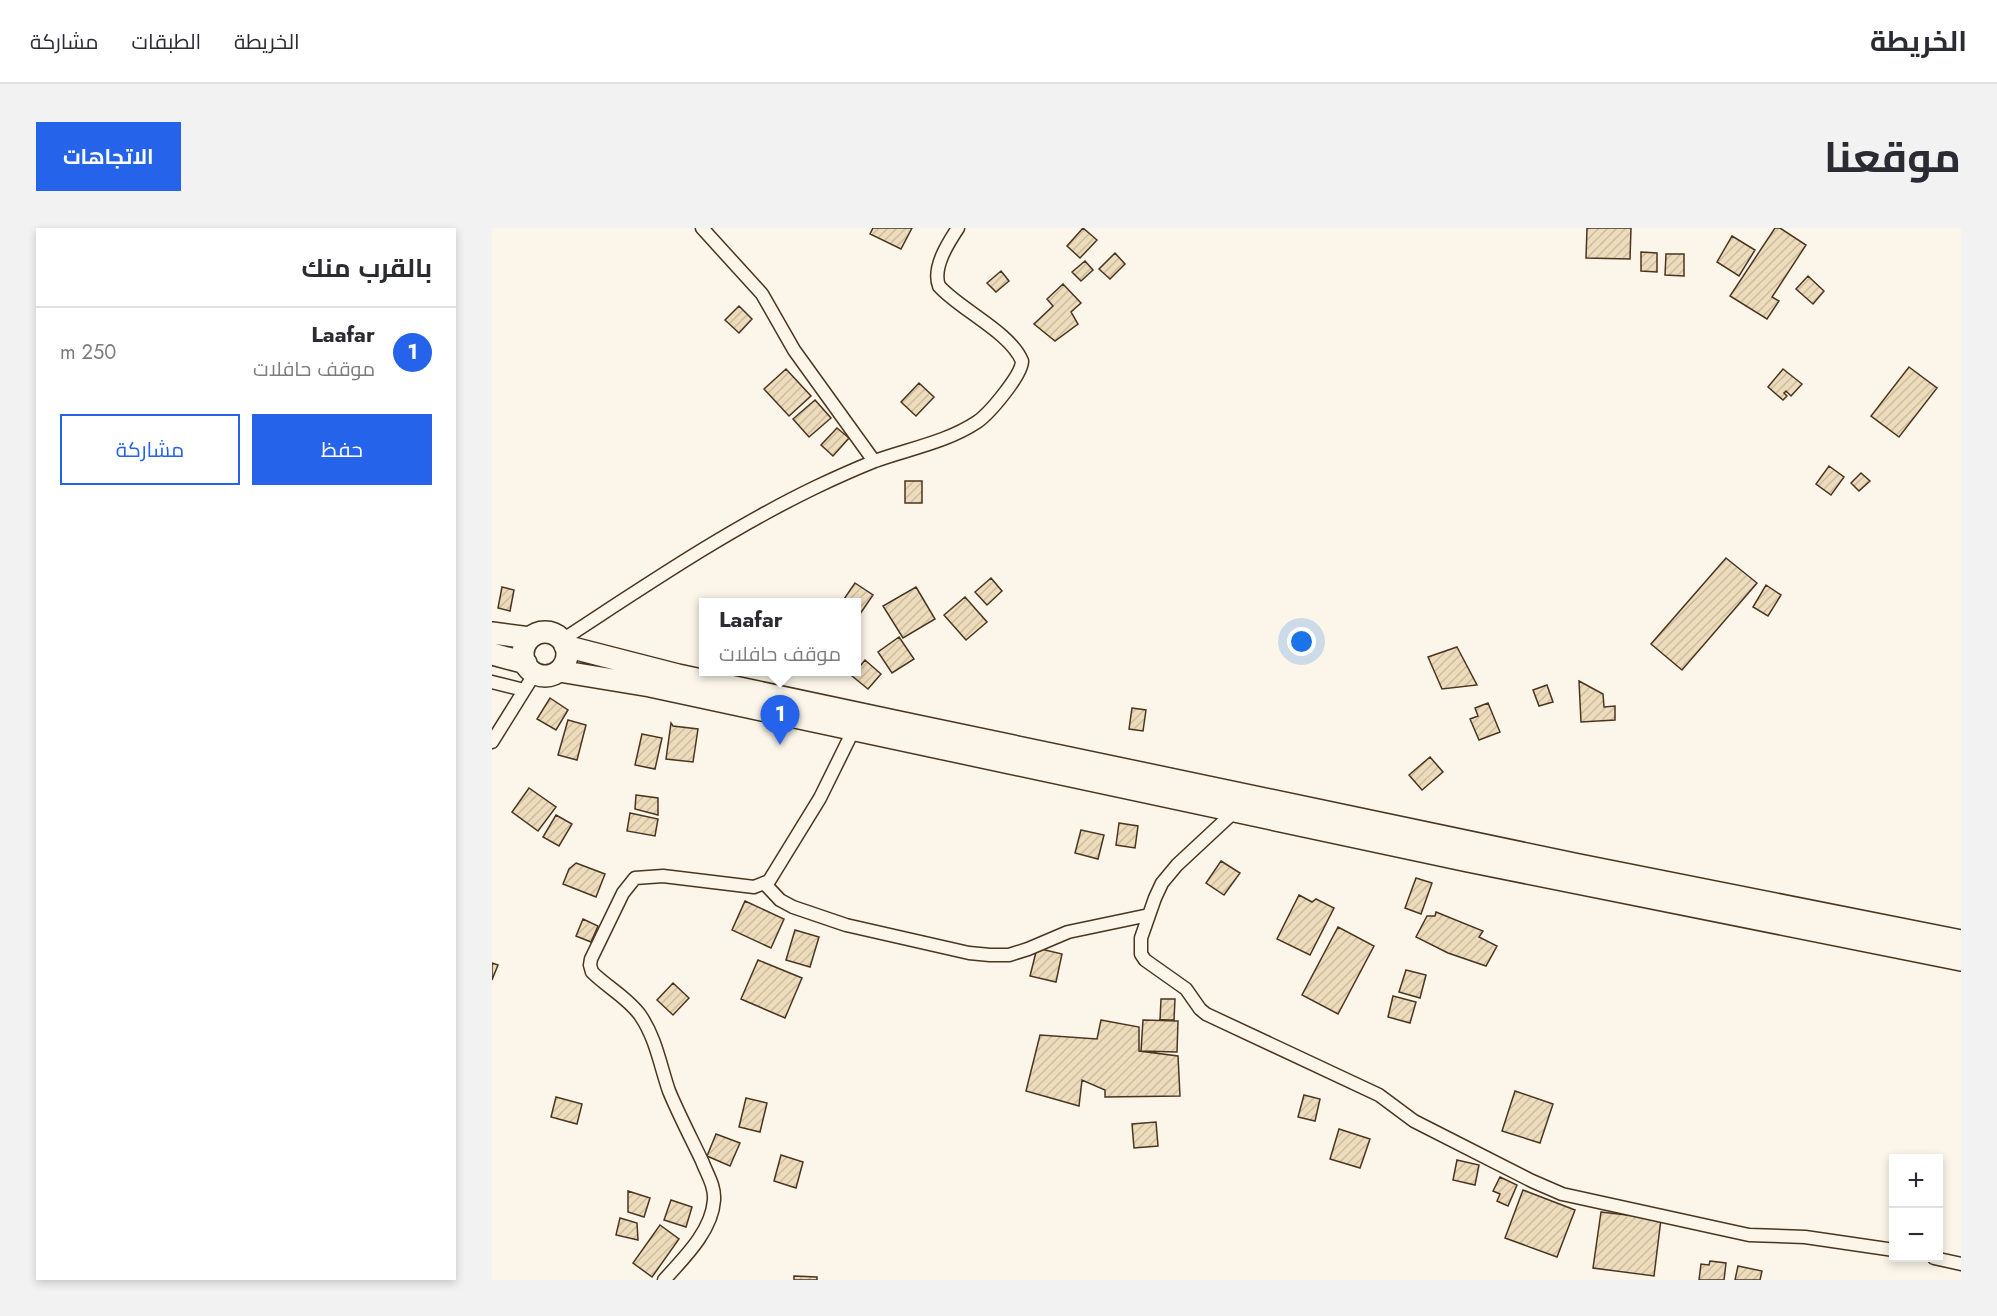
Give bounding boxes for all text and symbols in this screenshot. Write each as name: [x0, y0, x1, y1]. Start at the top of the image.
text: الخريطة: [1870, 21, 1967, 62]
text: مشاركة: [30, 27, 99, 57]
text: الطبقات: [132, 27, 201, 57]
text: الخريطة: [234, 27, 300, 57]
button: الاتجاهات: [36, 122, 181, 191]
text: موقعنا: [1824, 127, 1961, 188]
text: بالقرب منك: [302, 249, 432, 287]
text: Laafar: [311, 318, 375, 350]
text: 250 m: [60, 338, 116, 367]
text: 1: [407, 338, 418, 367]
text: موقف حافلات: [253, 355, 375, 384]
button: مشاركة: [60, 414, 240, 485]
button: حفظ: [252, 414, 432, 485]
popup: [699, 598, 861, 676]
text: Laafar: [719, 603, 783, 635]
your location: [1287, 627, 1316, 656]
text: موقف حافلات: [719, 640, 841, 669]
pin: 1: [760, 696, 800, 745]
map controls: [1889, 1154, 1943, 1262]
button: +: [1889, 1154, 1943, 1208]
button: −: [1889, 1208, 1943, 1262]

